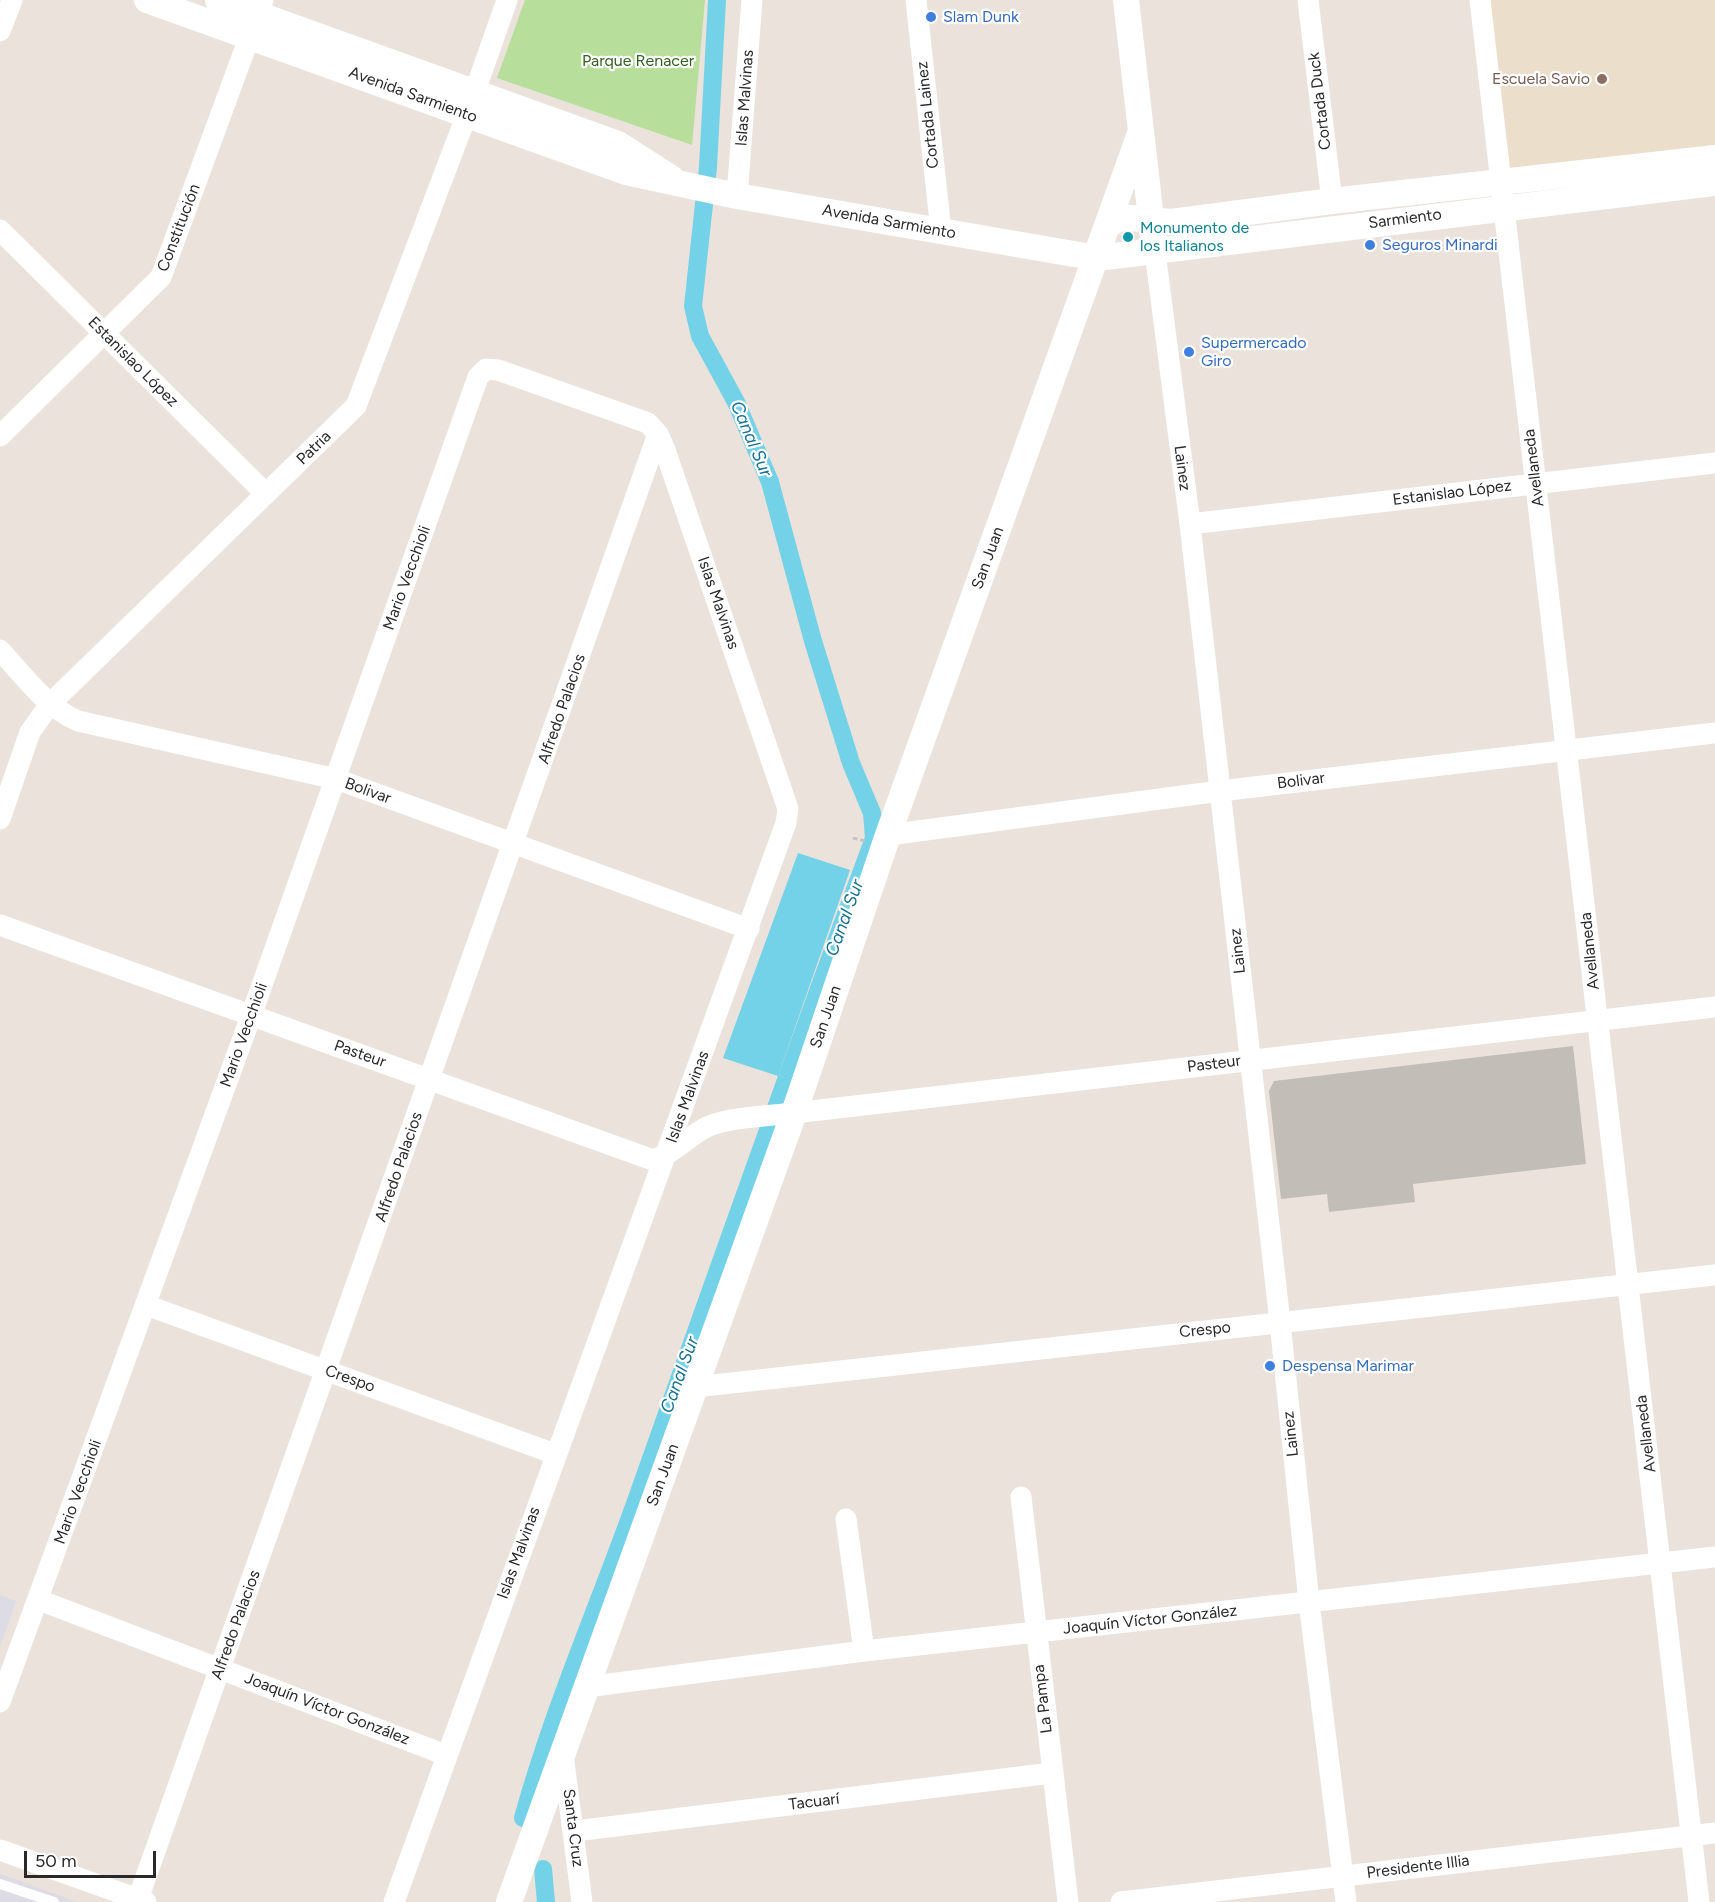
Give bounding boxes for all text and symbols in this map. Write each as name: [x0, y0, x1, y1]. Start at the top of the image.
place label: Slam Dunk: [943, 7, 1019, 27]
marker: Slam Dunk: [924, 10, 938, 24]
street label: Islas Malvinas: [732, 49, 758, 147]
park label: Parque Renacer: [582, 51, 694, 71]
street label: Cortada Duck: [1304, 51, 1336, 151]
street label: Cortada Lainez: [913, 60, 943, 170]
street label: Avenida Sarmiento: [346, 63, 480, 127]
place label: Escuela Savio: [1492, 69, 1590, 89]
marker: Escuela Savio: [1595, 72, 1609, 86]
street label: Constitución: [153, 181, 205, 275]
street label: Avenida Sarmiento: [821, 201, 957, 243]
street label: Sarmiento: [1367, 205, 1443, 233]
place label: Monumento de los Italianos: [1140, 218, 1249, 256]
marker: Monumento de los Italianos: [1121, 230, 1135, 244]
place label: Seguros Minardi: [1382, 235, 1498, 255]
marker: Seguros Minardi: [1363, 238, 1377, 252]
street label: Estanislao López: [84, 313, 182, 411]
place label: Supermercado Giro: [1201, 333, 1307, 371]
marker: Supermercado Giro: [1182, 345, 1196, 359]
water label: Canal Sur: [725, 398, 777, 480]
street label: Patria: [293, 427, 335, 469]
street label: Avellaneda: [1520, 428, 1548, 508]
street label: Lainez: [1170, 444, 1194, 492]
street label: Estanislao López: [1391, 476, 1513, 510]
street label: Mario Vecchioli: [379, 523, 435, 633]
street label: San Juan: [968, 524, 1008, 592]
street label: Islas Malvinas: [693, 554, 743, 652]
street label: Alfredo Palacios: [534, 651, 590, 767]
street label: Bolivar: [1276, 769, 1326, 793]
street label: Bolivar: [342, 774, 394, 808]
water label: Canal Sur: [821, 877, 869, 959]
street label: Avellaneda: [1576, 911, 1604, 991]
street label: Lainez: [1226, 927, 1250, 975]
street label: Mario Vecchioli: [216, 980, 272, 1090]
street label: San Juan: [806, 983, 846, 1051]
street label: Pasteur: [331, 1036, 389, 1072]
street label: Islas Malvinas: [662, 1048, 714, 1146]
street label: Pasteur: [1186, 1051, 1242, 1077]
street label: Alfredo Palacios: [371, 1109, 427, 1225]
street label: Crespo: [1178, 1318, 1232, 1342]
water label: Canal Sur: [656, 1334, 704, 1416]
place label: Despensa Marimar: [1282, 1356, 1414, 1376]
marker: Despensa Marimar: [1263, 1359, 1277, 1373]
street label: Crespo: [322, 1361, 378, 1397]
street label: Avellaneda: [1632, 1394, 1660, 1474]
street label: Lainez: [1279, 1410, 1303, 1458]
street label: Mario Vecchioli: [50, 1437, 106, 1547]
street label: San Juan: [643, 1441, 683, 1509]
street label: Islas Malvinas: [493, 1504, 545, 1602]
street label: Alfredo Palacios: [207, 1568, 265, 1682]
street label: Joaquín Víctor González: [1062, 1601, 1238, 1639]
street label: La Pampa: [1029, 1664, 1057, 1734]
street label: Joaquín Víctor González: [242, 1669, 412, 1749]
street label: Santa Cruz: [559, 1788, 587, 1868]
street label: Tacuarí: [788, 1789, 840, 1815]
scale bar: [27, 1839, 159, 1877]
text: 50 m: [35, 1850, 77, 1872]
street label: Presidente Illia: [1365, 1851, 1471, 1883]

